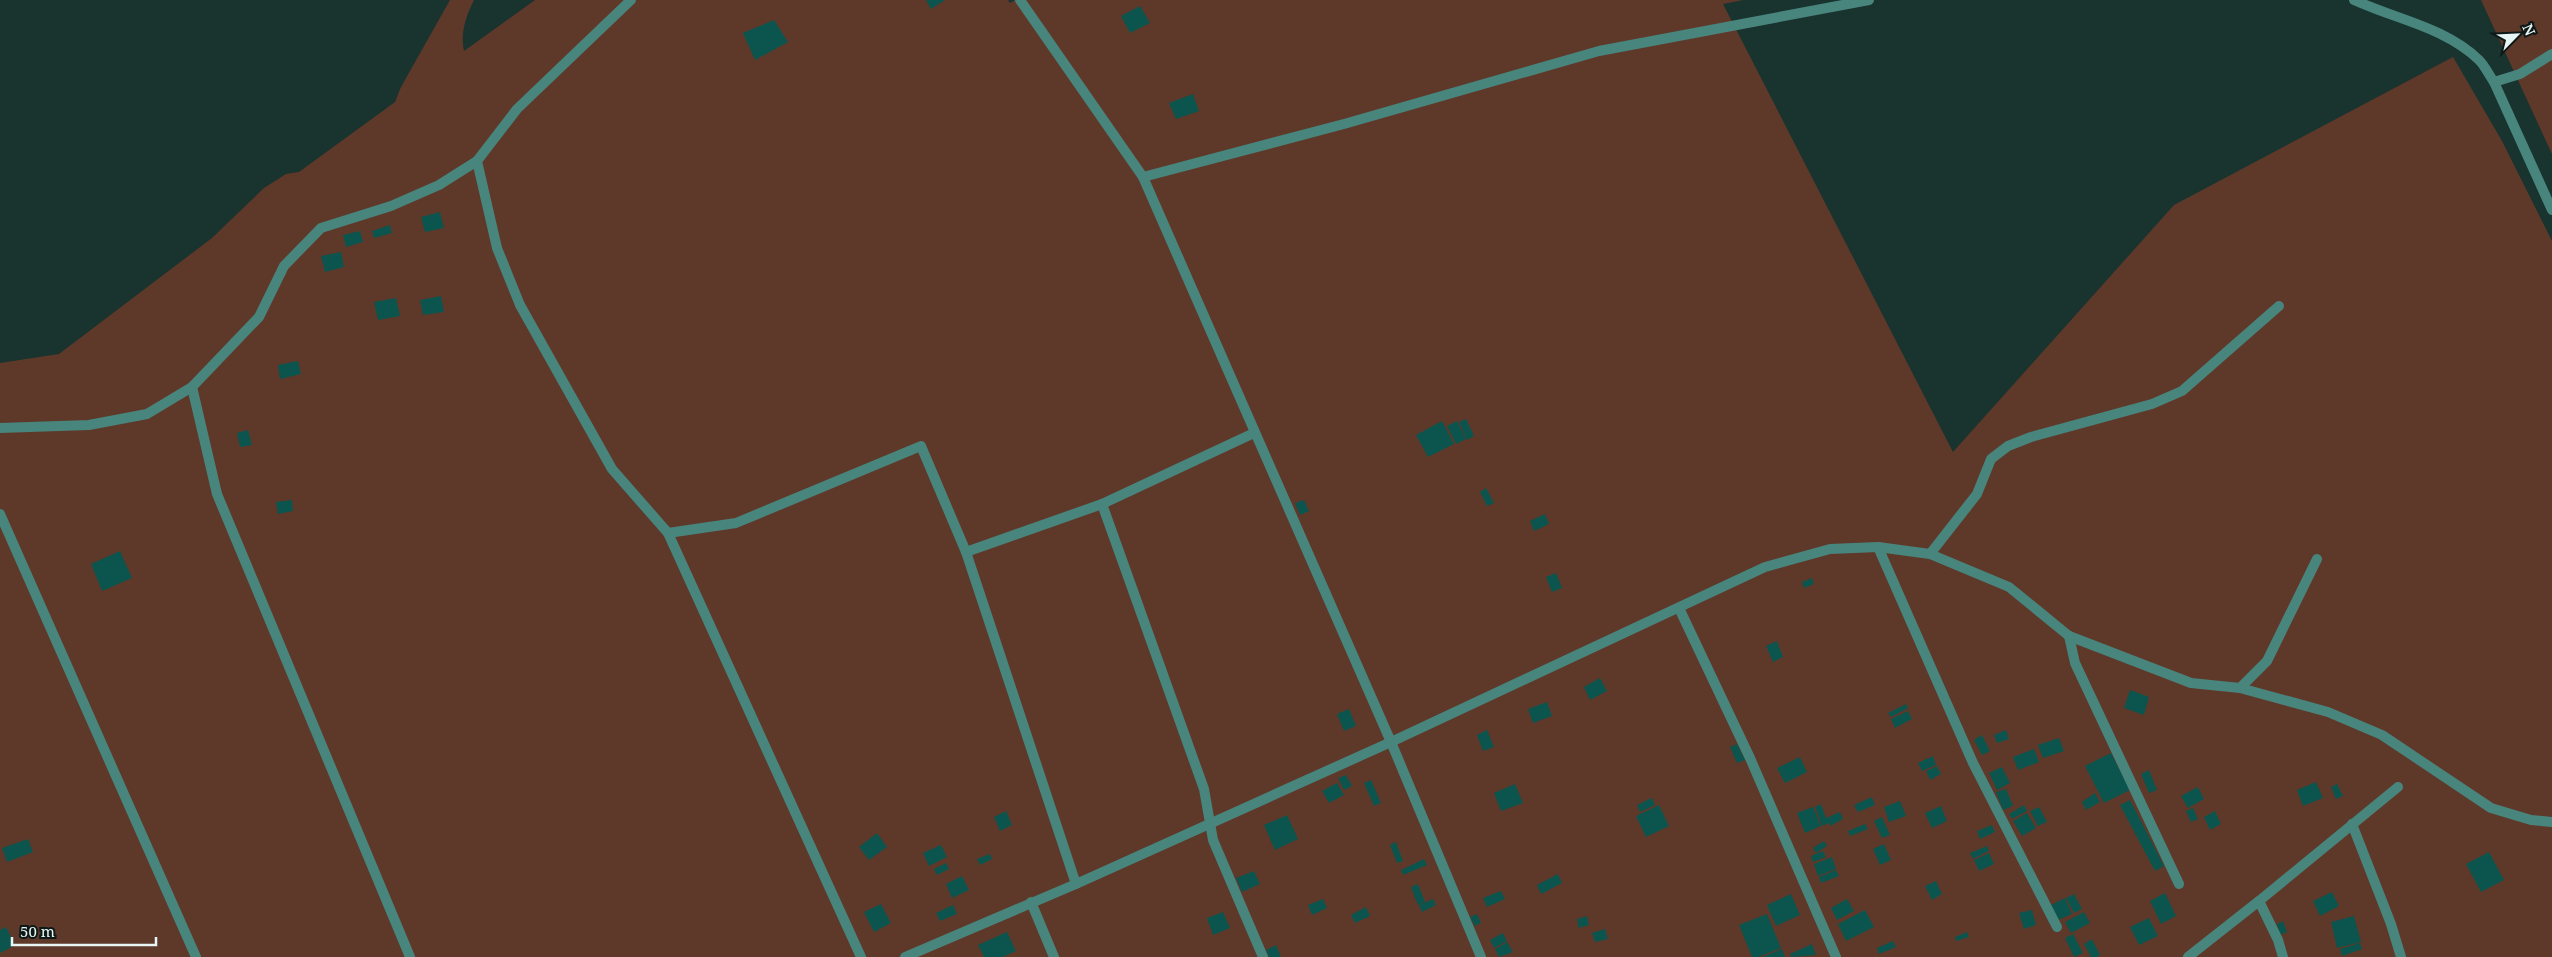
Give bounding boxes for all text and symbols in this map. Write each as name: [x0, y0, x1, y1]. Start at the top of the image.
north arrow: [2492, 10, 2542, 60]
text: N: [2518, 21, 2540, 38]
scale bar: [12, 914, 156, 946]
text: 50 m: [20, 921, 55, 941]

